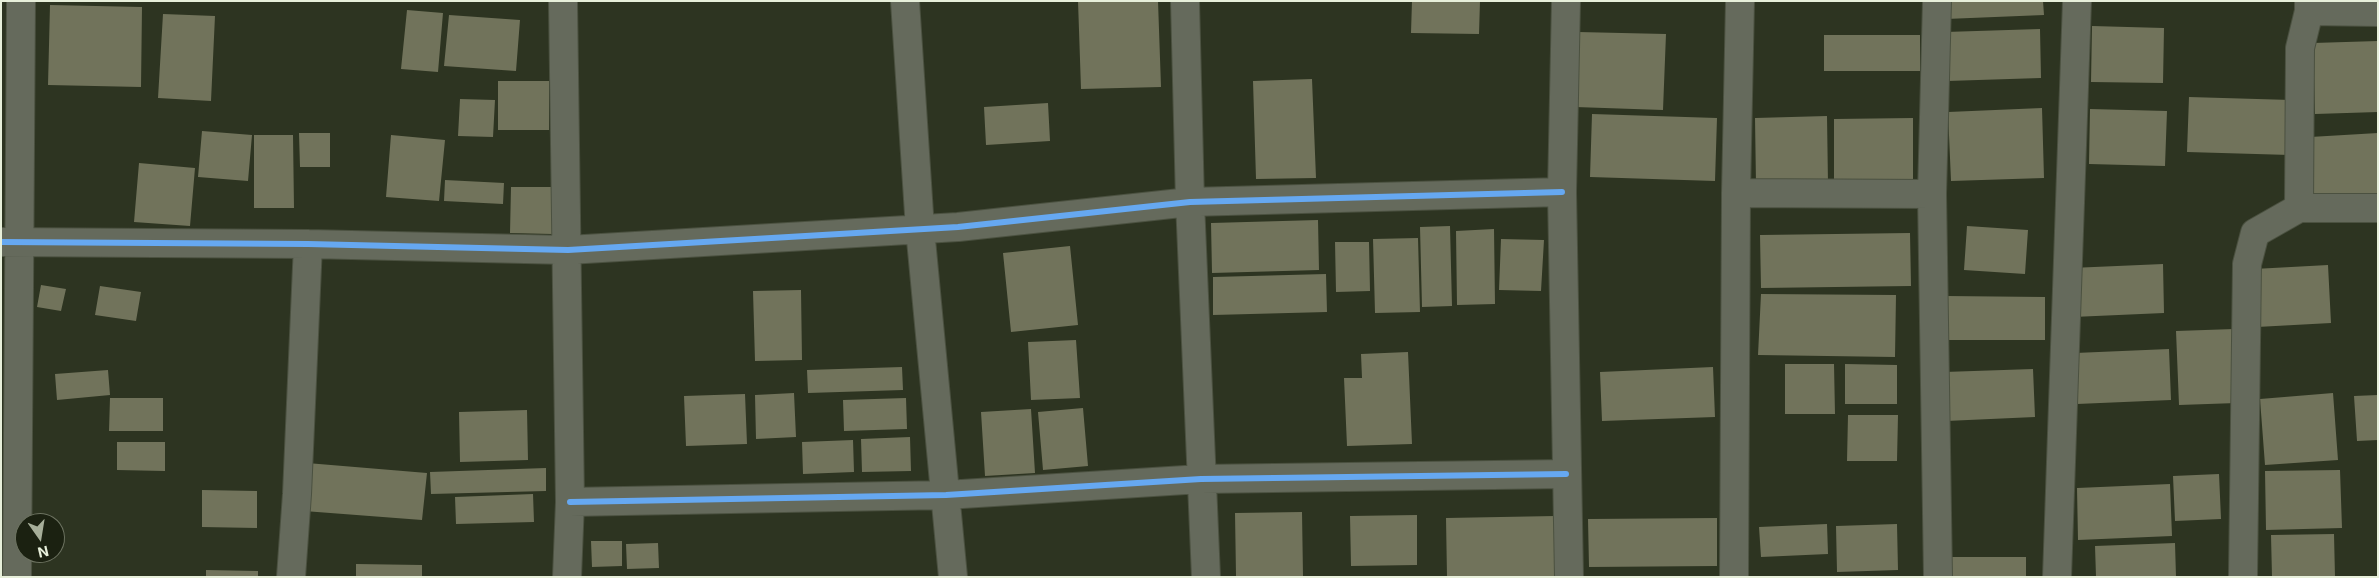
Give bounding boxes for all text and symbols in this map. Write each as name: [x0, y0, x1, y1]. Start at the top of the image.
north arrow: [15, 513, 65, 563]
text: N: [36, 543, 50, 562]

